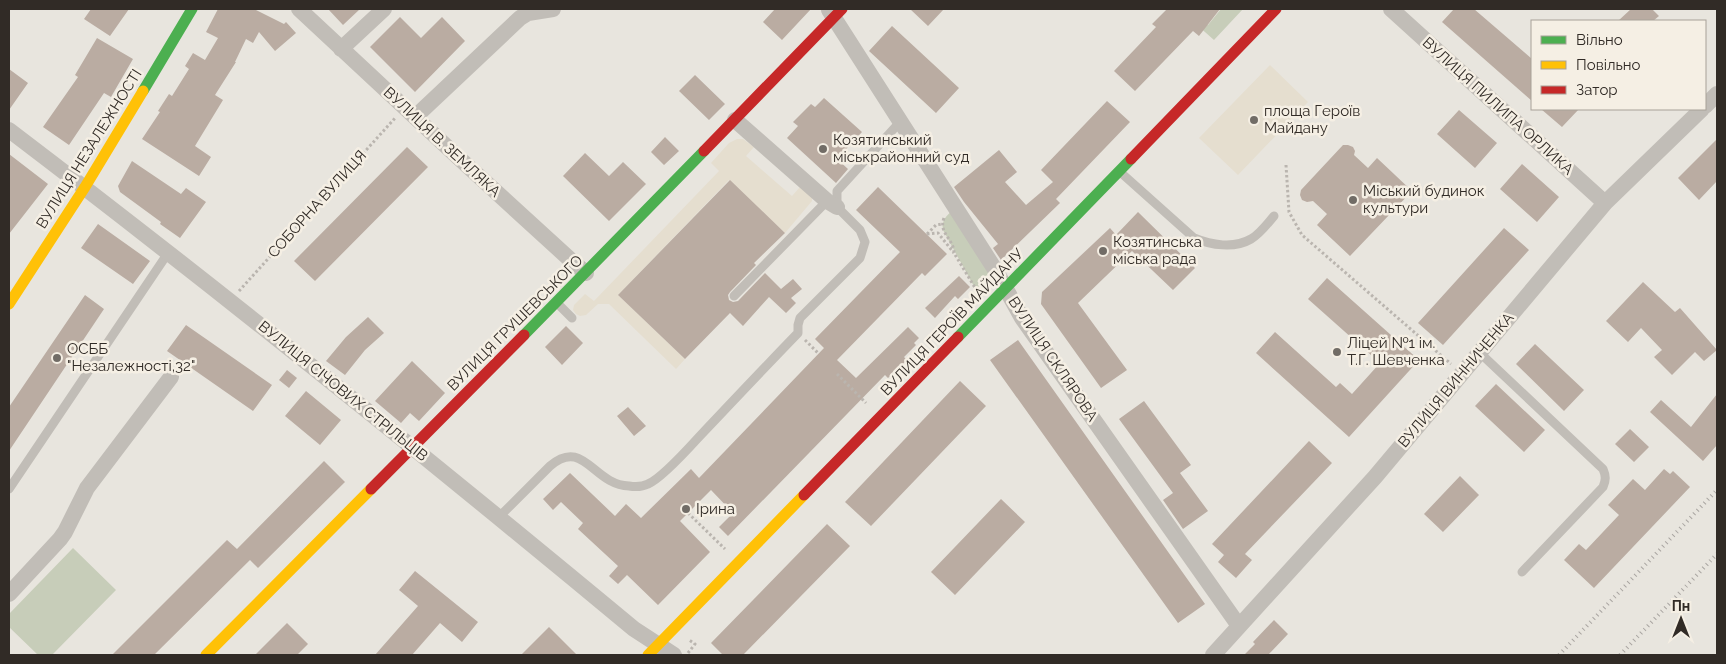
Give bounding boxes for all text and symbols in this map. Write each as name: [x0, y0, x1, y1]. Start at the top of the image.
legend: [1531, 20, 1706, 110]
text: Вільно: [1576, 31, 1623, 49]
street label: ВУЛИЦЯ ПИЛИПА ОРЛИКА: [1419, 33, 1577, 179]
text: Повільно: [1576, 56, 1641, 74]
street label: ВУЛИЦЯ НЕЗАЛЕЖНОСТІ: [32, 66, 146, 232]
text: Затор: [1576, 81, 1618, 99]
street label: ВУЛИЦЯ В. ЗЕМЛЯКА: [380, 83, 504, 201]
place label: площа Героїв Майдану: [1264, 102, 1360, 137]
marker: площа Героїв Майдану: [1248, 114, 1260, 126]
place label: Козятинський міськрайонний суд: [833, 131, 970, 166]
marker: Козятинський міськрайонний суд: [817, 143, 829, 155]
street label: СОБОРНА ВУЛИЦЯ: [264, 147, 370, 261]
place label: Міський будинок культури: [1363, 182, 1485, 217]
marker: Міський будинок культури: [1347, 194, 1359, 206]
place label: Козятинська міська рада: [1113, 233, 1202, 268]
street label: ВУЛИЦЯ ГЕРОЇВ МАЙДАНУ: [876, 244, 1028, 399]
marker: Козятинська міська рада: [1097, 245, 1109, 257]
street label: ВУЛИЦЯ ГРУШЕВСЬКОГО: [443, 251, 587, 395]
street label: ВУЛИЦЯ СКЛЯРОВА: [1005, 293, 1101, 425]
street label: ВУЛИЦЯ ВИННИЧЕНКА: [1394, 309, 1518, 451]
street label: ВУЛИЦЯ СІЧОВИХ СТРІЛЬЦІВ: [255, 317, 431, 465]
place label: Ліцей №1 ім. Т.Г. Шевченка: [1347, 334, 1445, 369]
place label: ОСББ "Незалежності,32": [67, 340, 195, 375]
marker: Ліцей №1 ім. Т.Г. Шевченка: [1331, 346, 1343, 358]
marker: ОСББ "Незалежності,32": [51, 352, 63, 364]
place label: Ірина: [696, 500, 735, 518]
marker: Ірина: [680, 503, 692, 515]
north arrow: [1656, 594, 1706, 644]
text: Пн: [1672, 598, 1690, 614]

